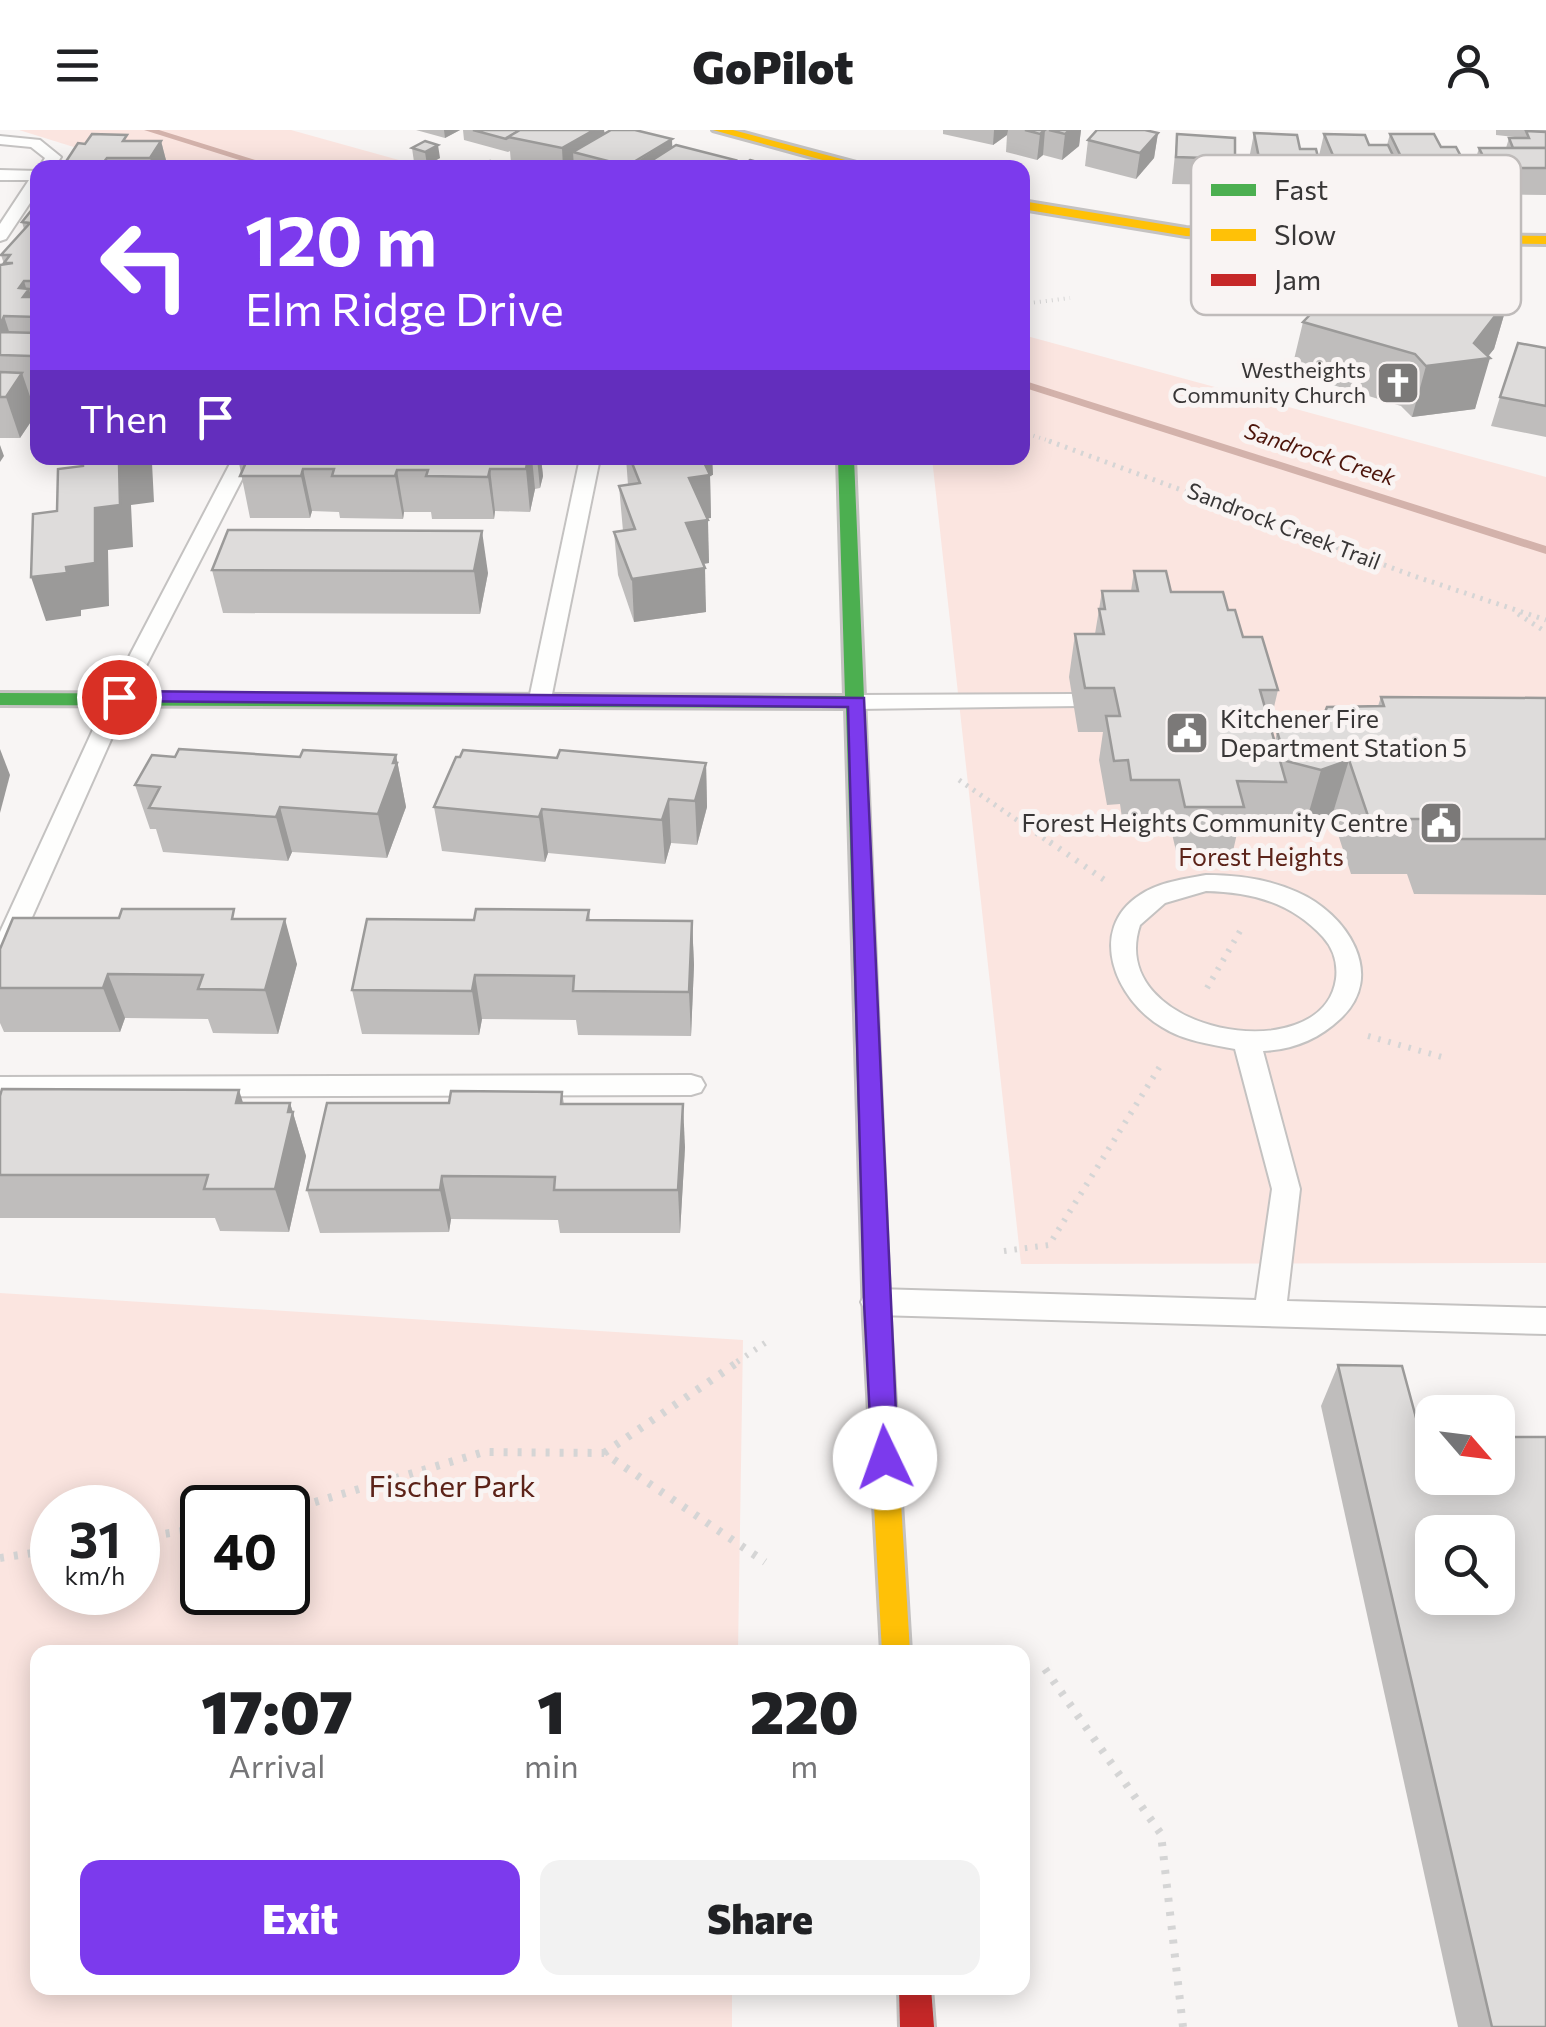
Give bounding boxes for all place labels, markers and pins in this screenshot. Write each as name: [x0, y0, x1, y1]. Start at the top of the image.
place label: Westheights Community Church: [1172, 356, 1366, 408]
church icon: Westheights Community Church: [1375, 360, 1421, 406]
pin: [77, 655, 162, 740]
place label: Kitchener Fire Department Station 5: [1220, 703, 1467, 762]
public building icon: Kitchener Fire Department Station 5: [1164, 710, 1210, 756]
public building icon: Forest Heights Community Centre: [1418, 800, 1464, 846]
place label: Forest Heights Community Centre: [1022, 807, 1408, 837]

